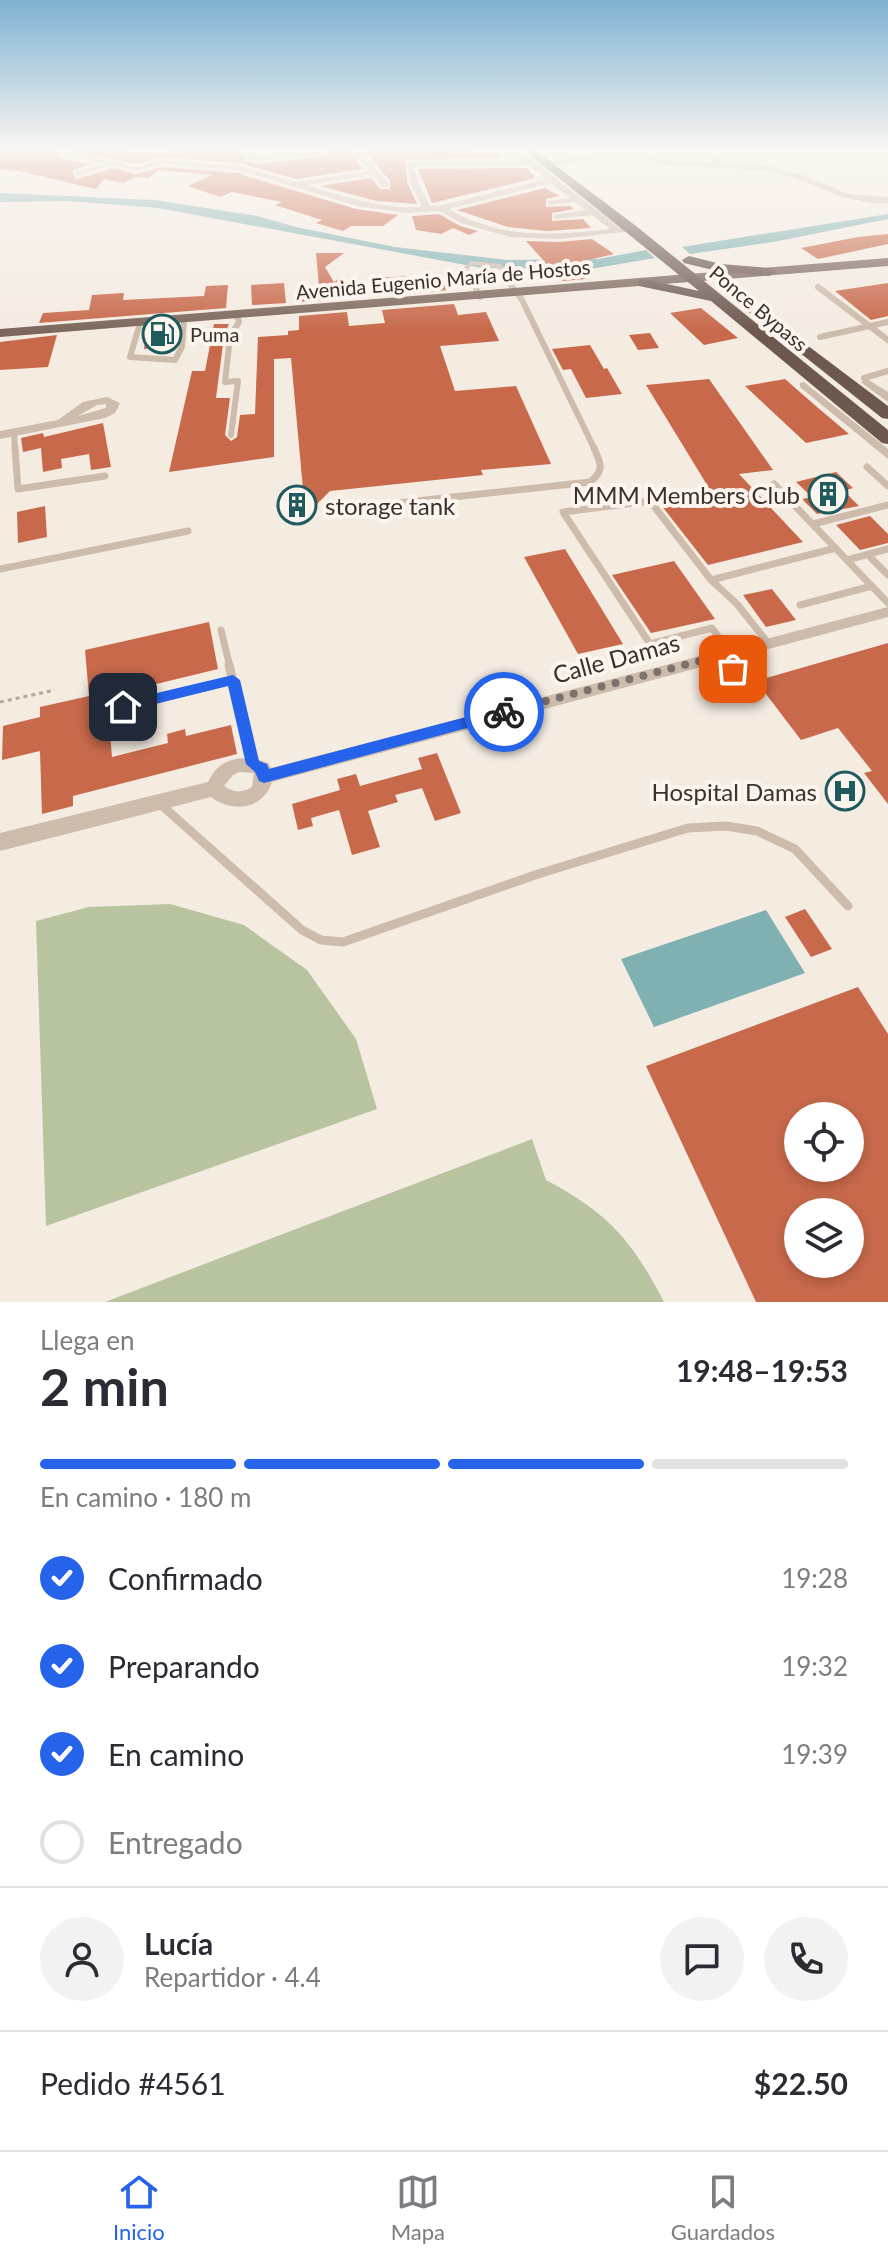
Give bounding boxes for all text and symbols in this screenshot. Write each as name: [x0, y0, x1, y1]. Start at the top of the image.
street label: Avenida Eugenio María de Hostos: [295, 254, 591, 304]
street label: Ponce Bypass: [705, 260, 813, 356]
fuel station icon: Puma: [141, 313, 183, 355]
place label: Puma: [190, 322, 239, 346]
building icon: MMM Members Club: [807, 473, 849, 515]
place label: MMM Members Club: [573, 480, 800, 509]
building icon: storage tank: [276, 484, 318, 526]
place label: storage tank: [325, 491, 456, 520]
street label: Calle Damas: [549, 627, 683, 689]
pin: [699, 635, 767, 703]
icon: bag: [711, 647, 755, 691]
courier: [464, 672, 544, 752]
pin: [89, 673, 157, 741]
icon: home: [101, 685, 145, 729]
icon: bike: [482, 690, 526, 734]
hospital icon: Hospital Damas: [824, 770, 866, 812]
place label: Hospital Damas: [652, 777, 817, 806]
map controls: [784, 1102, 864, 1278]
button: locate: [784, 1102, 864, 1182]
button: layers: [784, 1198, 864, 1278]
text: Llega en: [40, 1324, 135, 1356]
text: 19:48–19:53: [676, 1352, 848, 1388]
text: 2 min: [40, 1355, 169, 1417]
text: En camino · 180 m: [40, 1481, 251, 1513]
icon: check: [40, 1556, 84, 1600]
text: Confirmado: [108, 1560, 263, 1596]
text: 19:28: [781, 1562, 848, 1594]
icon: check: [40, 1644, 84, 1688]
text: Preparando: [108, 1648, 260, 1684]
text: 19:32: [781, 1650, 848, 1682]
icon: check: [40, 1732, 84, 1776]
text: En camino: [108, 1736, 244, 1772]
text: 19:39: [781, 1738, 848, 1770]
text: Entregado: [108, 1824, 243, 1860]
button: person: [40, 1917, 124, 2001]
button: chat: [660, 1917, 744, 2001]
button: phone: [764, 1917, 848, 2001]
text: Lucía: [144, 1925, 213, 1961]
text: Repartidor · 4.4: [144, 1961, 321, 1993]
text: Pedido #4561: [40, 2065, 226, 2101]
text: $22.50: [754, 2065, 848, 2101]
tab: Inicio: [113, 2170, 165, 2245]
tab: Mapa: [391, 2170, 445, 2245]
tab: Guardados: [671, 2170, 775, 2245]

